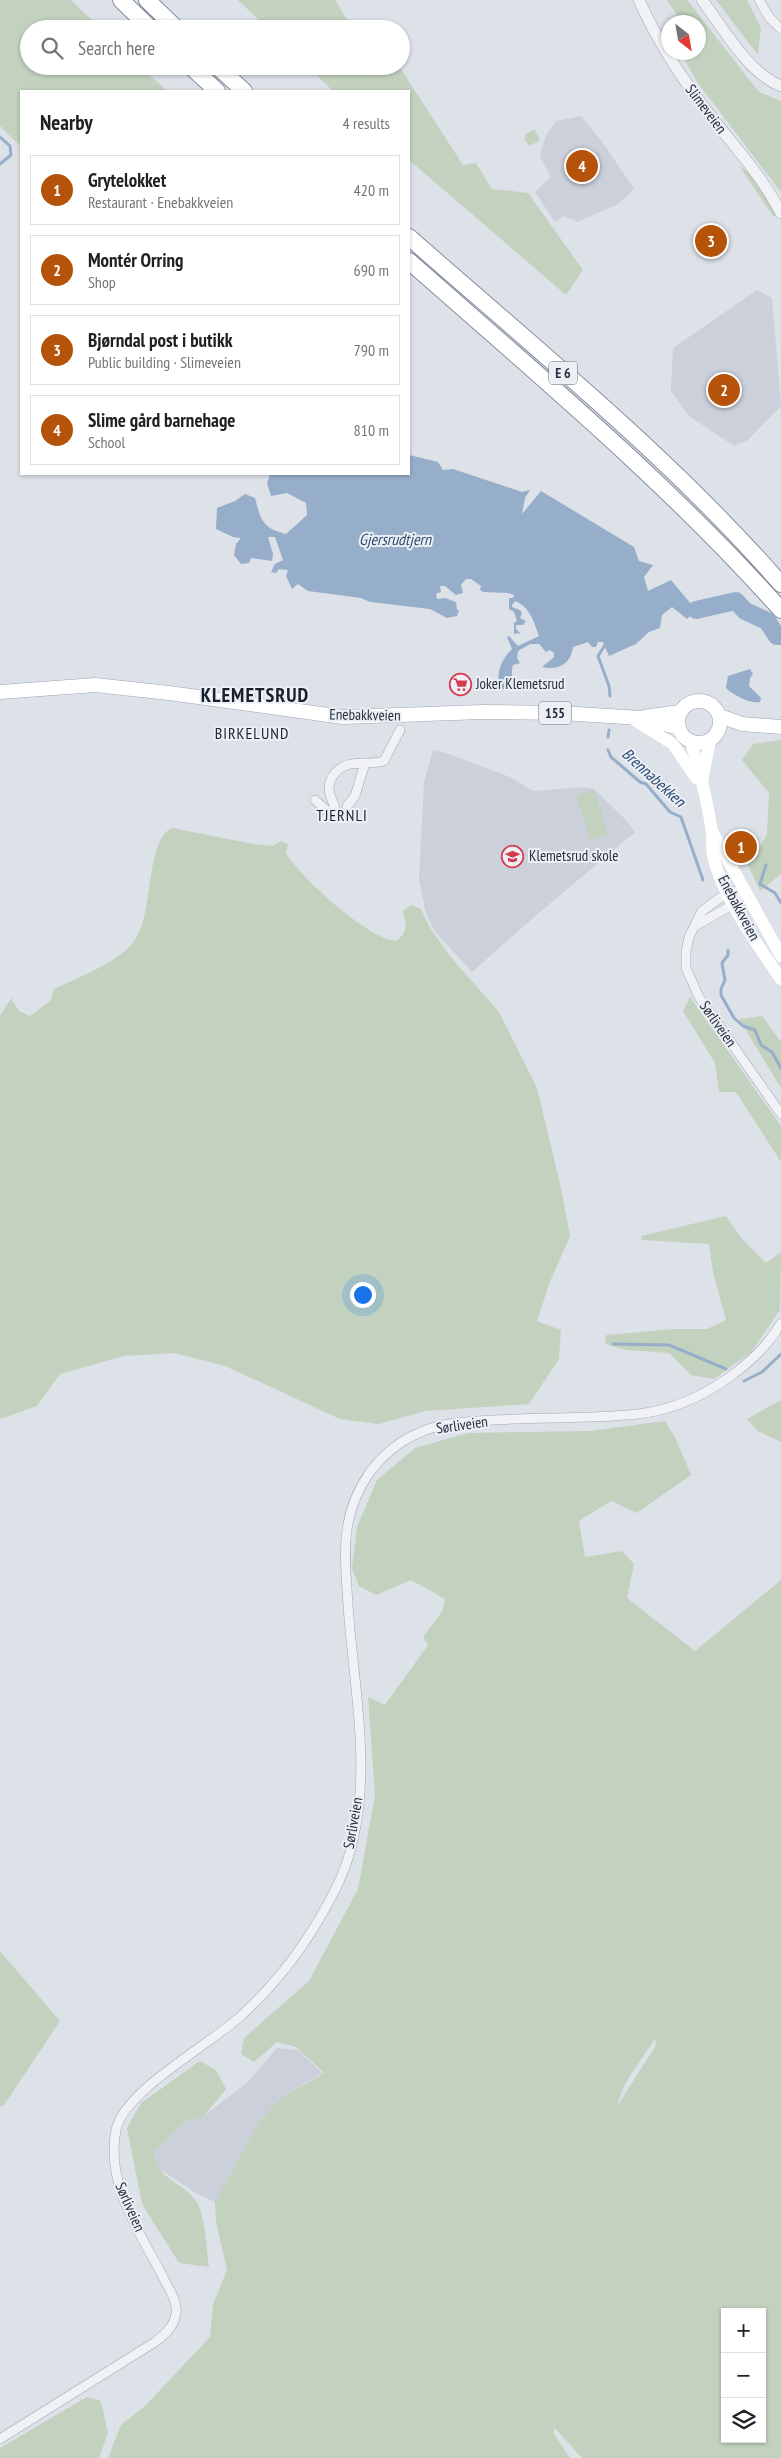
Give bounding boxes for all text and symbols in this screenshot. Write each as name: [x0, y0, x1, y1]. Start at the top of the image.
north arrow: [661, 15, 706, 60]
search box: [20, 20, 410, 75]
icon: search: [38, 34, 66, 62]
text: Search here: [78, 36, 155, 60]
street label: Slimeveien: [682, 80, 731, 137]
text: Nearby: [40, 109, 93, 136]
text: 4 results: [343, 113, 390, 133]
pin: 4: [566, 147, 598, 185]
text: Grytelokket: [88, 168, 166, 192]
text: 1: [53, 180, 61, 200]
text: 420 m: [354, 180, 389, 200]
text: Restaurant · Enebakkveien: [88, 192, 233, 212]
pin: 3: [695, 222, 727, 260]
text: Montér Orring: [88, 248, 183, 272]
text: 2: [53, 260, 61, 280]
text: 690 m: [354, 260, 389, 280]
text: Shop: [88, 272, 116, 292]
text: Bjørndal post i butikk: [88, 328, 233, 352]
text: 3: [53, 340, 61, 360]
text: 790 m: [354, 340, 389, 360]
text: Public building · Slimeveien: [88, 352, 241, 372]
road number: E 6: [549, 362, 577, 384]
pin: 2: [708, 371, 740, 409]
text: Slime gård barnehage: [88, 408, 235, 432]
text: 4: [53, 420, 61, 440]
text: 810 m: [354, 420, 389, 440]
text: School: [88, 432, 125, 452]
water label: Gjersrudtjern: [359, 529, 432, 549]
supermarket icon: Joker Klemetsrud: [448, 672, 472, 696]
place label: Joker Klemetsrud: [475, 674, 565, 693]
district label: KLEMETSRUD: [201, 682, 309, 708]
road number: 155: [539, 701, 571, 724]
street label: Enebakkveien: [329, 704, 401, 725]
district label: BIRKELUND: [215, 723, 289, 743]
water label: Brennabekken: [618, 743, 691, 811]
district label: TJERNLI: [316, 805, 368, 825]
pin: 1: [725, 828, 757, 866]
school or university icon: Klemetsrud skole: [501, 844, 525, 868]
place label: Klemetsrud skole: [529, 846, 618, 865]
street label: Enebakkveien: [714, 872, 765, 944]
street label: Sørliveien: [696, 997, 741, 1050]
your location: [350, 1282, 376, 1308]
street label: Sørliveien: [435, 1411, 489, 1438]
street label: Sørliveien: [339, 1796, 366, 1850]
street label: Sørliveien: [111, 2179, 150, 2234]
map controls: [721, 2308, 766, 2443]
button: +: [721, 2308, 766, 2353]
button: −: [721, 2353, 766, 2398]
button: layers: [721, 2398, 766, 2443]

